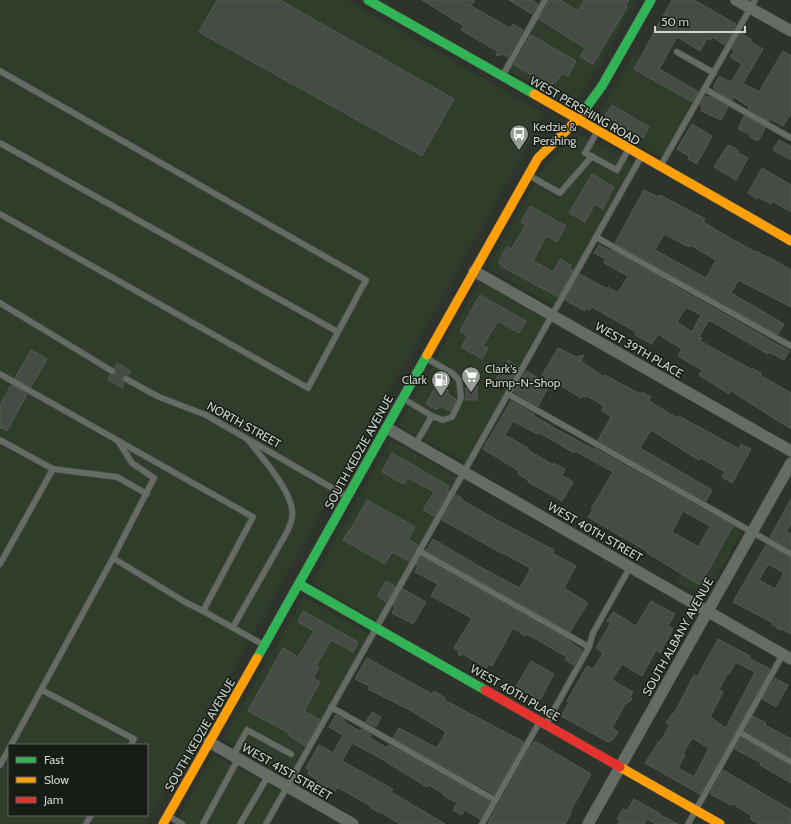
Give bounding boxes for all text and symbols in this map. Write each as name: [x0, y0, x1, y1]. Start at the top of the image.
scale bar: [655, 8, 745, 34]
text: 50 m: [661, 14, 689, 29]
street label: WEST PERSHING ROAD: [527, 73, 643, 148]
place label: Kedzie & Pershing: [533, 119, 577, 148]
bus stop icon: Kedzie & Pershing: [508, 123, 530, 151]
street label: WEST 39TH PLACE: [593, 318, 686, 381]
place label: Clark's Pump-N-Shop: [485, 361, 561, 390]
supermarket icon: Clark's Pump-N-Shop: [460, 365, 482, 393]
fuel station icon: Clark: [430, 369, 452, 397]
place label: Clark: [402, 372, 428, 387]
street label: SOUTH KEDZIE AVENUE: [321, 392, 396, 511]
street label: NORTH STREET: [204, 398, 285, 451]
street label: WEST 40TH STREET: [545, 498, 646, 565]
street label: SOUTH ALBANY AVENUE: [639, 575, 717, 699]
street label: WEST 40TH PLACE: [468, 661, 563, 724]
street label: SOUTH KEDZIE AVENUE: [161, 675, 238, 794]
street label: WEST 41ST STREET: [240, 740, 335, 804]
legend: [8, 744, 148, 816]
text: Fast: [44, 752, 64, 767]
text: Slow: [44, 772, 69, 787]
text: Jam: [43, 792, 63, 807]

